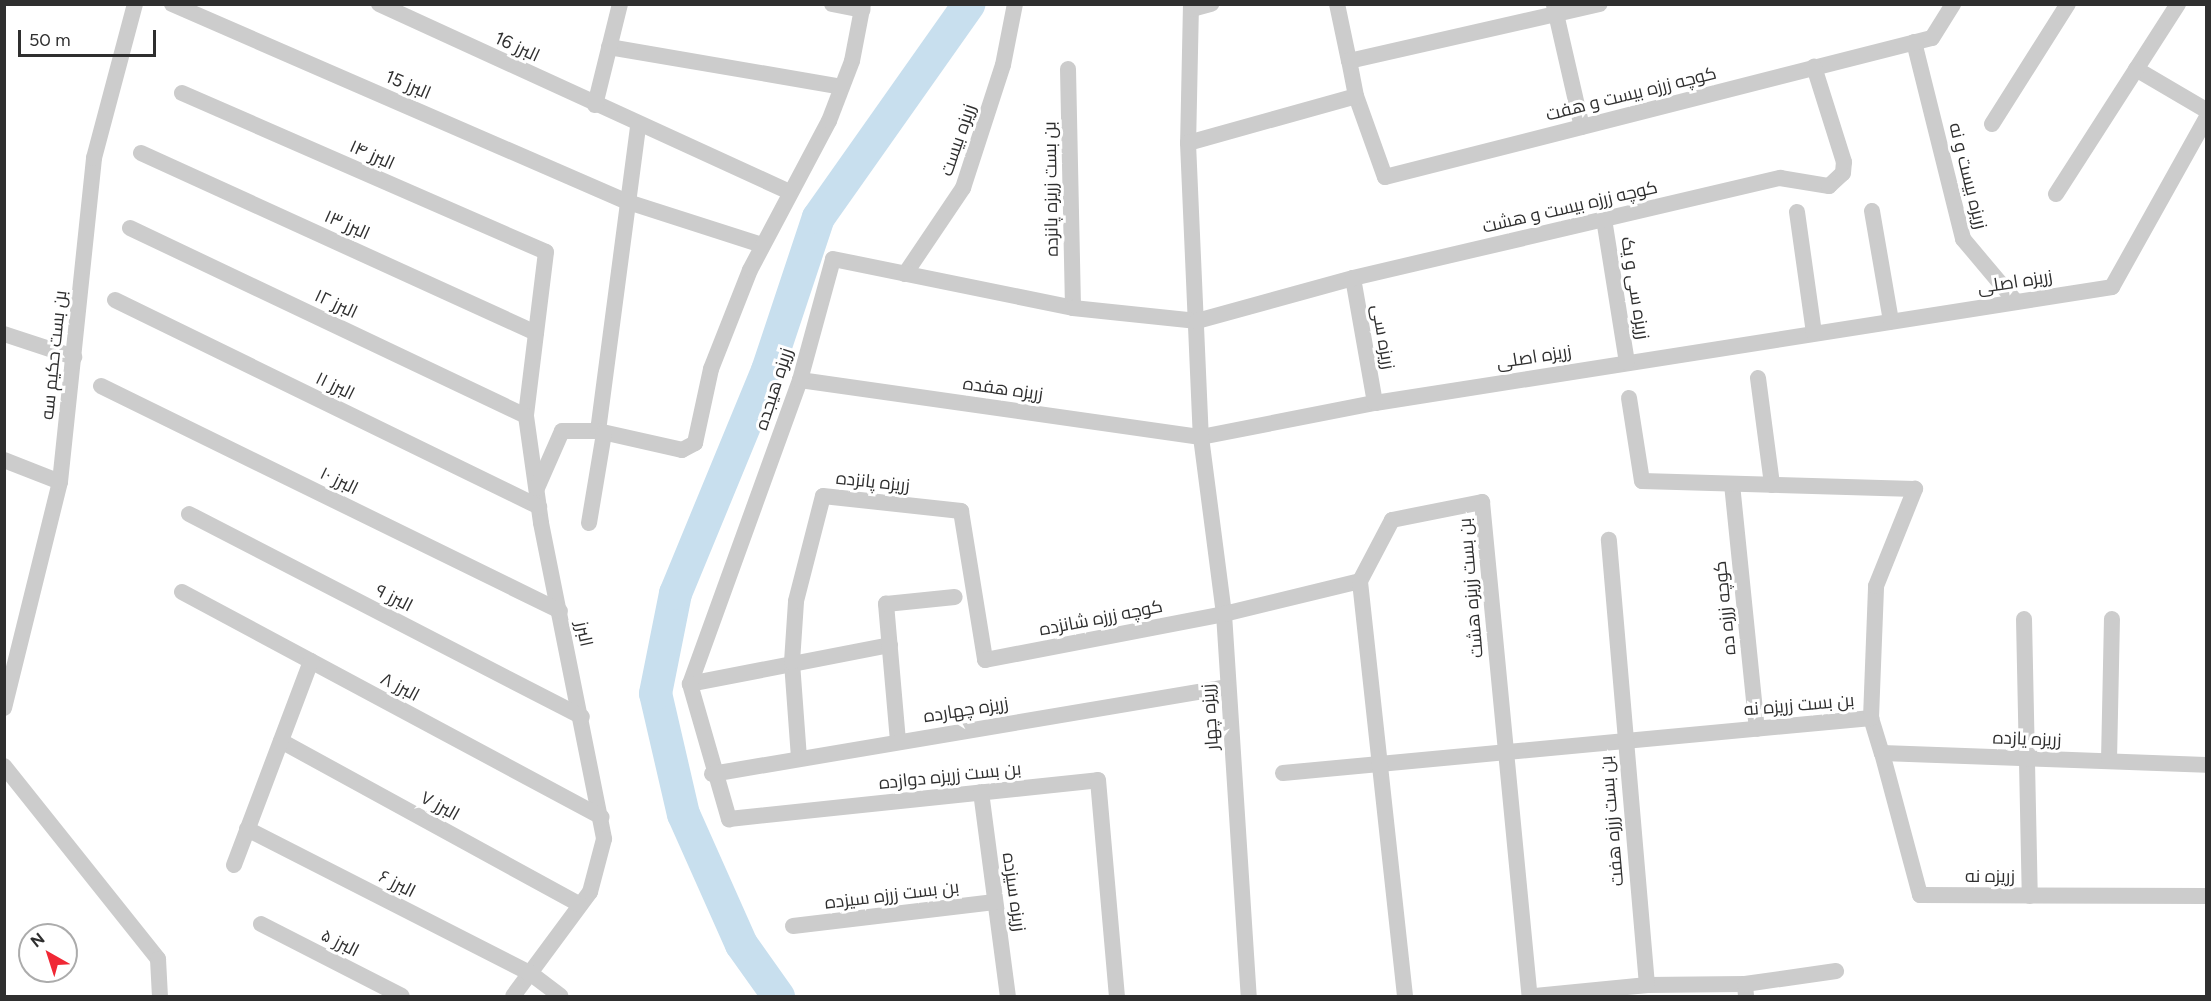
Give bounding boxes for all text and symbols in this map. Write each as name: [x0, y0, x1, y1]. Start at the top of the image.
scale bar: [21, 18, 159, 56]
street label: البرز 16: [491, 27, 543, 67]
text: 50 m: [29, 29, 71, 51]
street label: کوچه زرزه بیست و هفت: [1543, 62, 1719, 126]
street label: البرز 15: [382, 66, 434, 104]
street label: زریزه بیست: [936, 101, 980, 179]
street label: بن بست زریزه پانزده: [1039, 121, 1063, 257]
street label: زریزه بیست و نه: [1944, 121, 1992, 231]
street label: البرز ۱۴: [346, 136, 398, 174]
street label: کوچه زرزه بیست و هشت: [1480, 176, 1660, 238]
street label: البرز ۱۳: [321, 205, 373, 245]
street label: زریزه سی و یک: [1616, 235, 1654, 341]
street label: زریزه اصلی: [1976, 265, 2054, 299]
street label: البرز ۱۲: [311, 285, 361, 323]
street label: بن بست حکیم سه: [36, 289, 72, 421]
street label: زریزه سی: [1367, 303, 1399, 371]
street label: زریزه اصلی: [1495, 340, 1573, 374]
street label: زریزه هیجده: [751, 345, 797, 433]
street label: البرز ۱۱: [312, 367, 358, 405]
street label: زریزه هفده: [962, 373, 1044, 405]
street label: البرز ۱۰: [316, 463, 362, 499]
street label: زریزه پانزده: [835, 467, 911, 497]
street label: بن بست زریزه هشت: [1454, 517, 1488, 659]
street label: کوچه زرزه ده: [1709, 560, 1741, 656]
street label: البرز ۹: [372, 580, 416, 616]
street label: کوچه زرزه شانزده: [1037, 595, 1165, 641]
street label: البرز: [571, 619, 597, 649]
street label: البرز ۸: [377, 668, 423, 706]
street label: زریزه چهار: [1197, 683, 1223, 751]
street label: بن بست زریزه نه: [1743, 689, 1855, 721]
street label: زریزه چهارده: [922, 693, 1010, 727]
street label: زریزه یازده: [1992, 727, 2062, 751]
street label: بن بست زرزه هفت: [1596, 755, 1628, 887]
street label: بن بست زریزه دوازده: [878, 758, 1022, 794]
street label: البرز ۷: [417, 787, 463, 825]
street label: زریزه سیزده: [998, 851, 1030, 933]
street label: زریزه نه: [1965, 865, 2015, 887]
street label: البرز ۶: [375, 866, 419, 902]
street label: بن بست زرزه سیزده: [824, 876, 960, 914]
north arrow: [18, 923, 78, 983]
street label: البرز ۵: [318, 924, 362, 962]
text: N: [27, 929, 48, 951]

